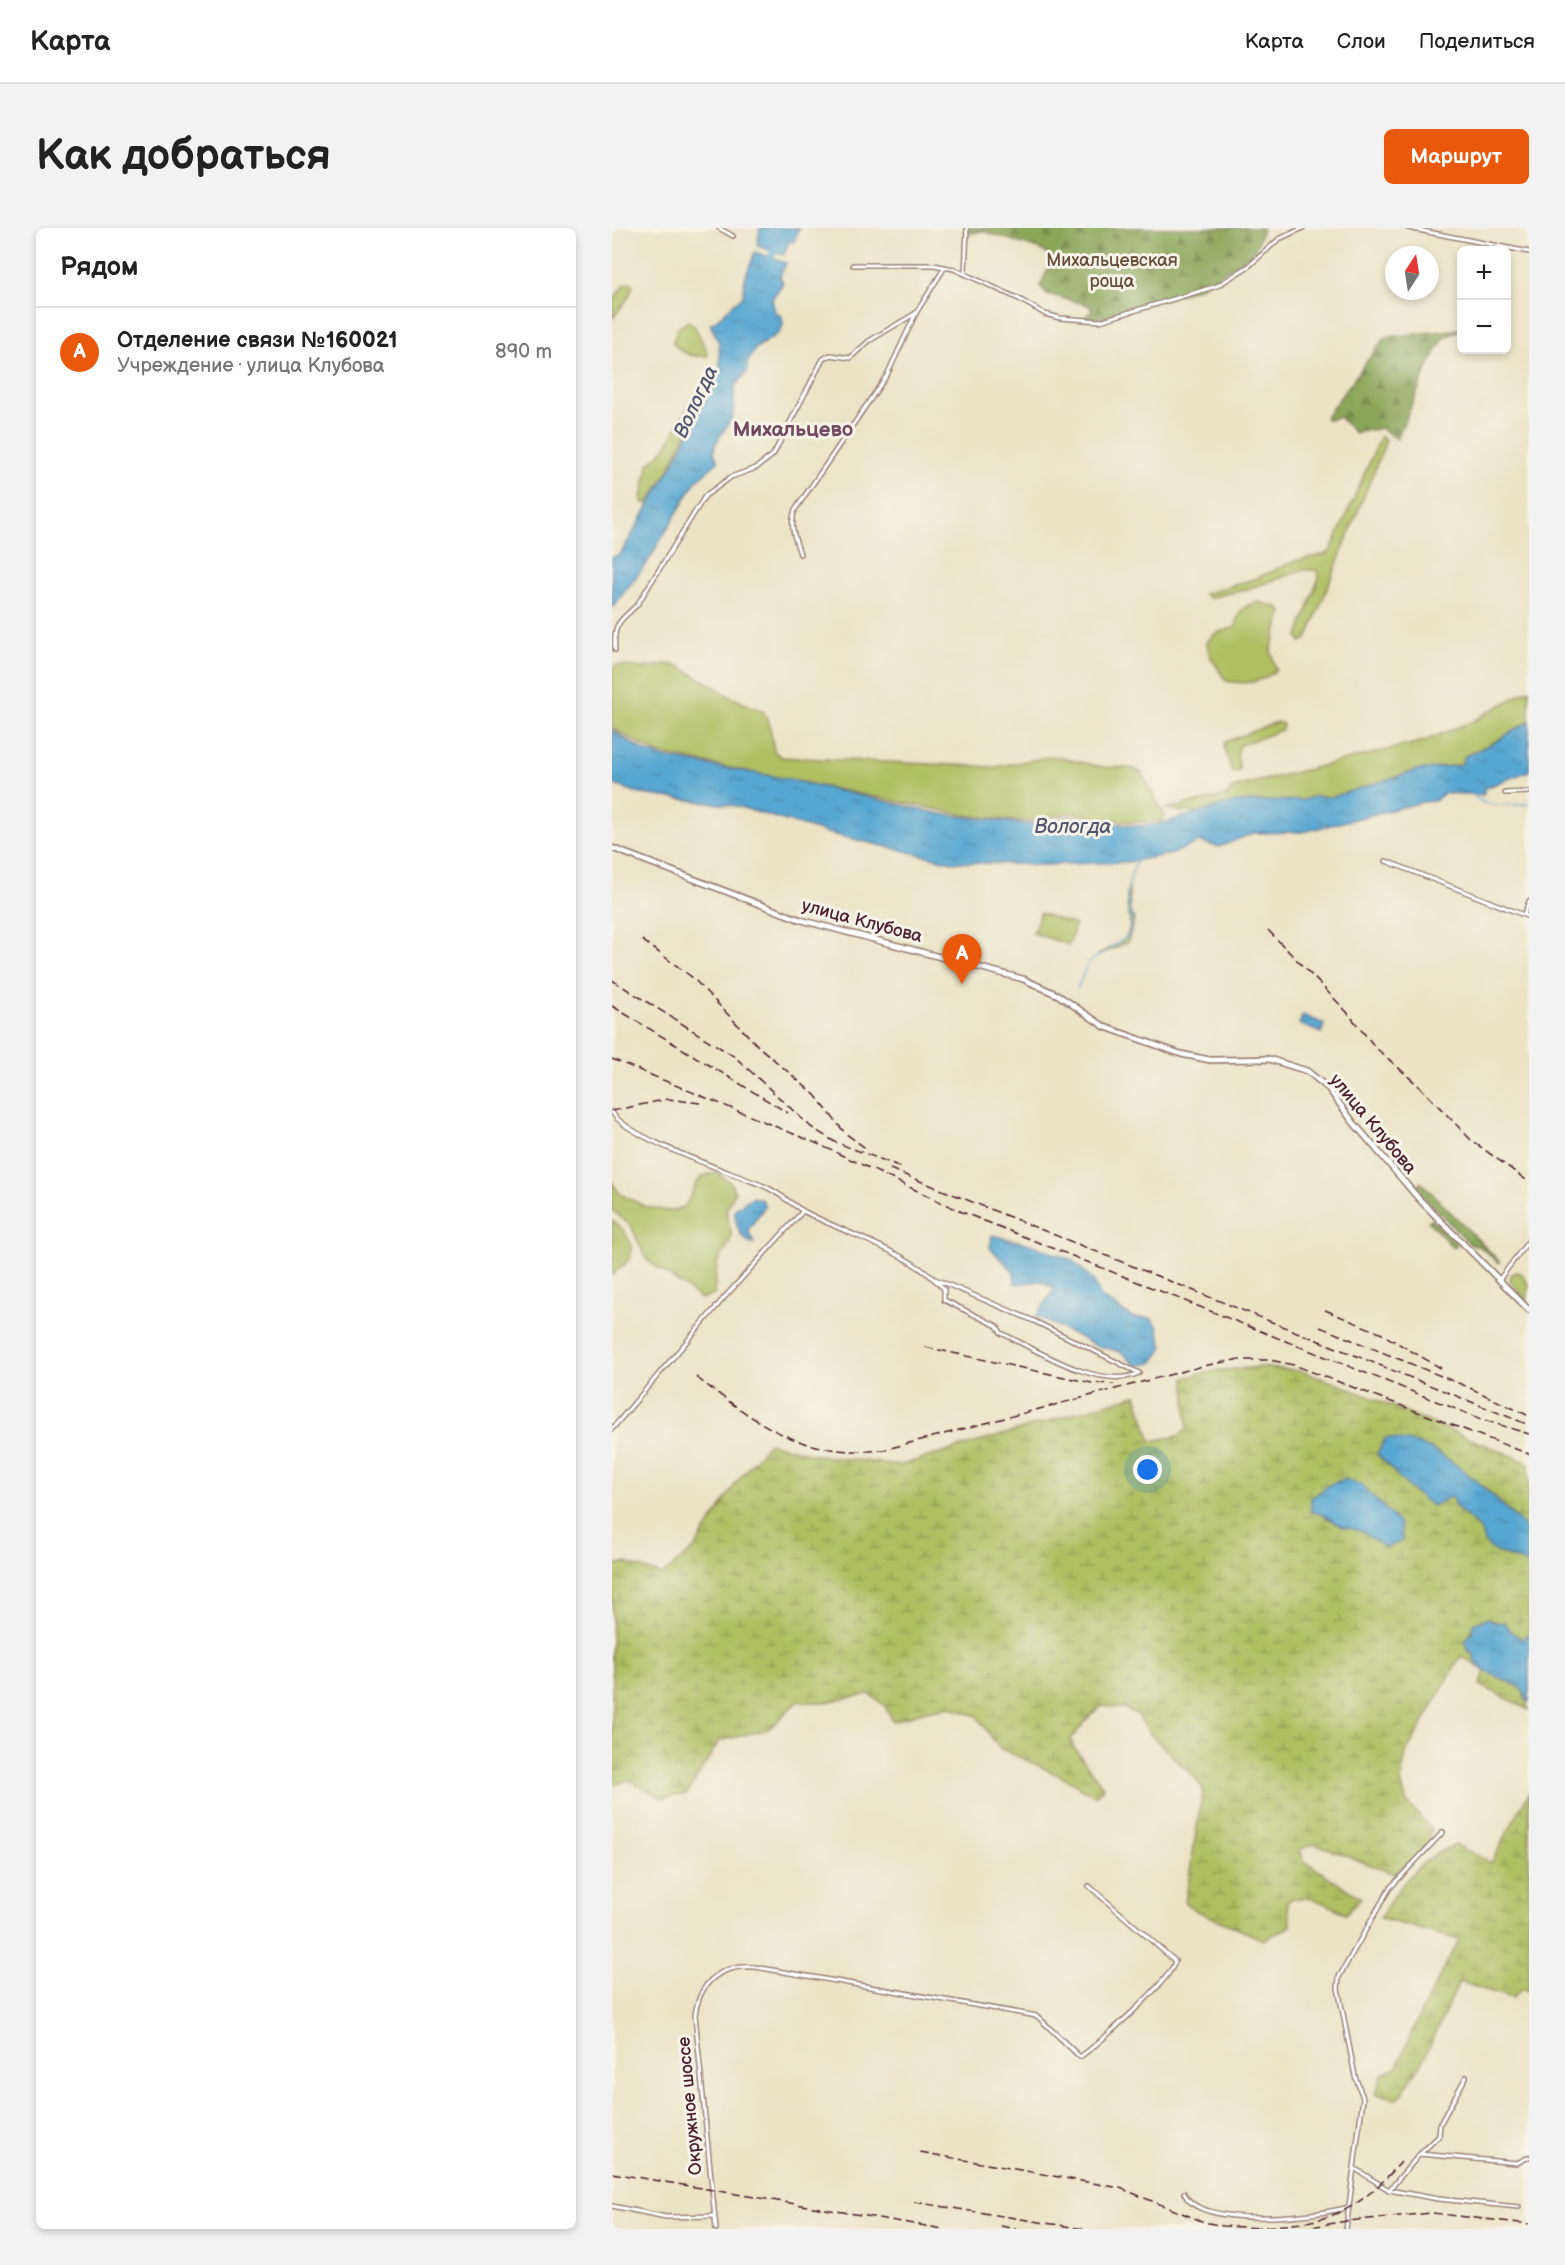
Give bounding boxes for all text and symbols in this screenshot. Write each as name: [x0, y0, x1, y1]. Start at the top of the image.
text: Карта: [30, 25, 110, 58]
text: Карта: [1245, 29, 1304, 54]
text: Слои: [1337, 29, 1386, 54]
text: Поделиться: [1419, 29, 1535, 54]
button: Маршрут: [1384, 129, 1529, 184]
text: Как добраться: [36, 131, 331, 182]
north arrow: [1385, 246, 1439, 300]
map controls: [1457, 246, 1511, 354]
button: +: [1457, 246, 1511, 300]
park label: Михальцевская роща: [1046, 250, 1178, 292]
text: Рядом: [60, 252, 138, 283]
button: −: [1457, 300, 1511, 354]
text: Отделение связи №160021: [117, 327, 398, 354]
text: A: [73, 340, 86, 364]
text: 890 m: [495, 340, 552, 364]
text: Учреждение · улица Клубова: [117, 354, 385, 378]
water label: Вологда: [669, 362, 723, 442]
district label: Михальцево: [733, 417, 853, 442]
water label: Вологда: [1035, 815, 1111, 839]
street label: улица Клубова: [799, 895, 925, 947]
pin: A: [942, 934, 982, 984]
street label: улица Клубова: [1325, 1070, 1421, 1179]
your location: [1133, 1455, 1162, 1484]
street label: Окружное шоссе: [673, 2036, 707, 2176]

